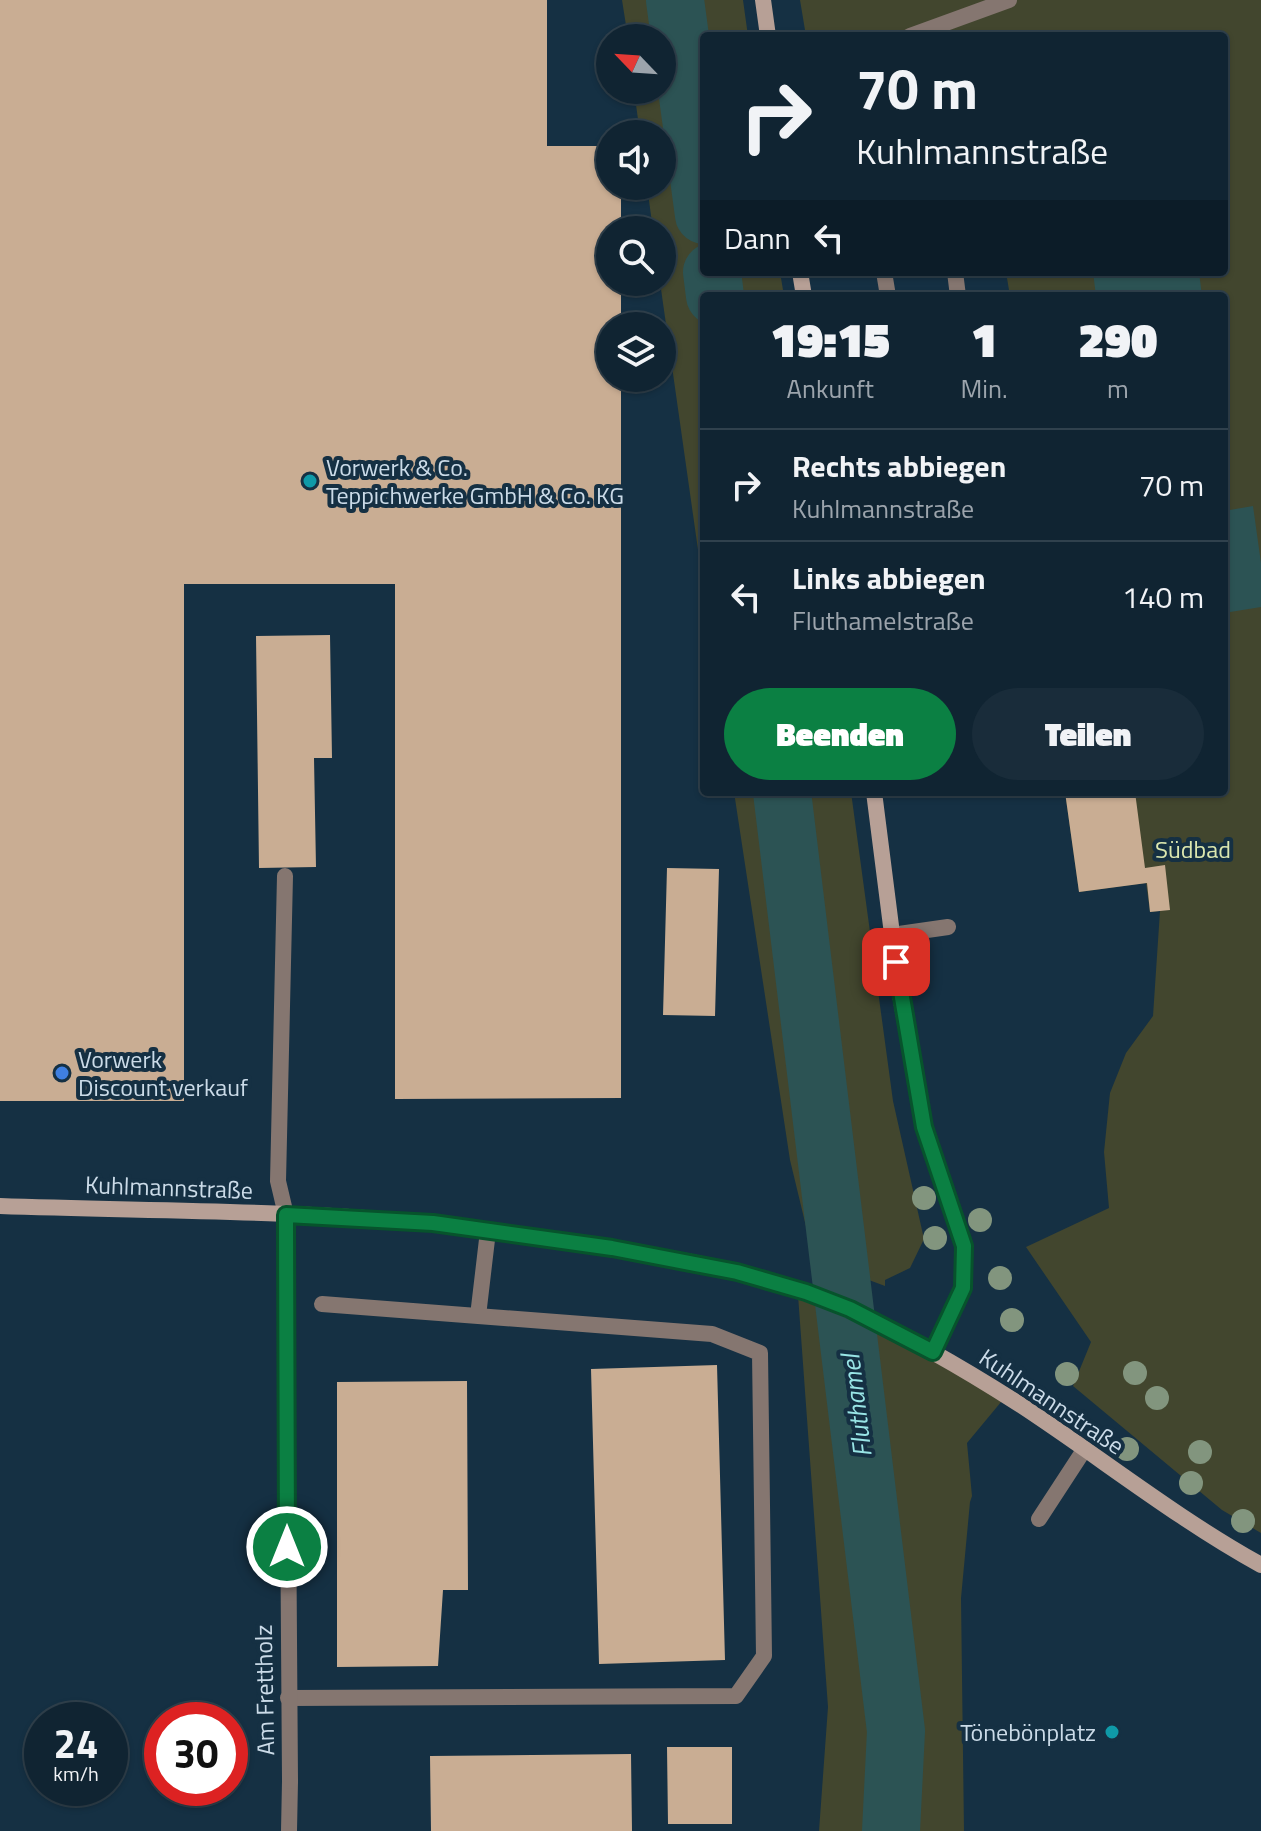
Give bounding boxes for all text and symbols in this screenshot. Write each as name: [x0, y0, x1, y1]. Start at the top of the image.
north arrow: [596, 24, 676, 104]
map controls: [596, 24, 676, 392]
text: 70 m: [856, 46, 978, 131]
icon: right: [724, 64, 828, 168]
button: sound: [596, 120, 676, 200]
text: Kuhlmannstraße: [856, 123, 1108, 178]
text: Dann: [724, 215, 791, 261]
button: search: [596, 216, 676, 296]
icon: left: [807, 216, 851, 260]
text: 19:15: [771, 303, 890, 376]
text: 1: [971, 303, 997, 376]
text: 290: [1078, 303, 1157, 376]
button: layers: [596, 312, 676, 392]
text: Ankunft: [787, 369, 874, 408]
text: Min.: [961, 369, 1008, 408]
text: m: [1107, 369, 1129, 408]
text: Rechts abbiegen: [792, 443, 1006, 489]
place label: Vorwerk & Co. Teppichwerke GmbH & Co. KG: [326, 449, 624, 513]
text: 70 m: [1139, 462, 1204, 508]
icon: right: [724, 463, 768, 507]
marker: Vorwerk & Co. Teppichwerke GmbH & Co. KG: [301, 472, 319, 490]
text: Kuhlmannstraße: [792, 489, 974, 528]
text: Links abbiegen: [792, 555, 986, 601]
text: 140 m: [1122, 574, 1204, 620]
icon: left: [724, 575, 768, 619]
text: Fluthamelstraße: [792, 601, 974, 640]
button: Beenden: [724, 688, 956, 780]
button: Teilen: [972, 688, 1204, 780]
park label: Südbad: [1155, 831, 1231, 867]
pin: [862, 928, 930, 996]
icon: arrive: [874, 940, 918, 984]
place label: Vorwerk Discount verkauf: [78, 1041, 248, 1105]
marker: Vorwerk Discount verkauf: [53, 1064, 71, 1082]
street label: Kuhlmannstraße: [84, 1166, 254, 1208]
street label: Kuhlmannstraße: [972, 1339, 1132, 1463]
water label: Fluthamel: [830, 1349, 882, 1460]
position arrow: [245, 1505, 329, 1589]
street label: Am Frettholz: [245, 1624, 283, 1756]
speed limit sign: 30: [144, 1702, 248, 1806]
text: 24: [54, 1713, 98, 1774]
place label: Tönebönplatz: [960, 1714, 1096, 1750]
marker: Tönebönplatz: [1103, 1723, 1121, 1741]
text: km/h: [53, 1758, 99, 1789]

